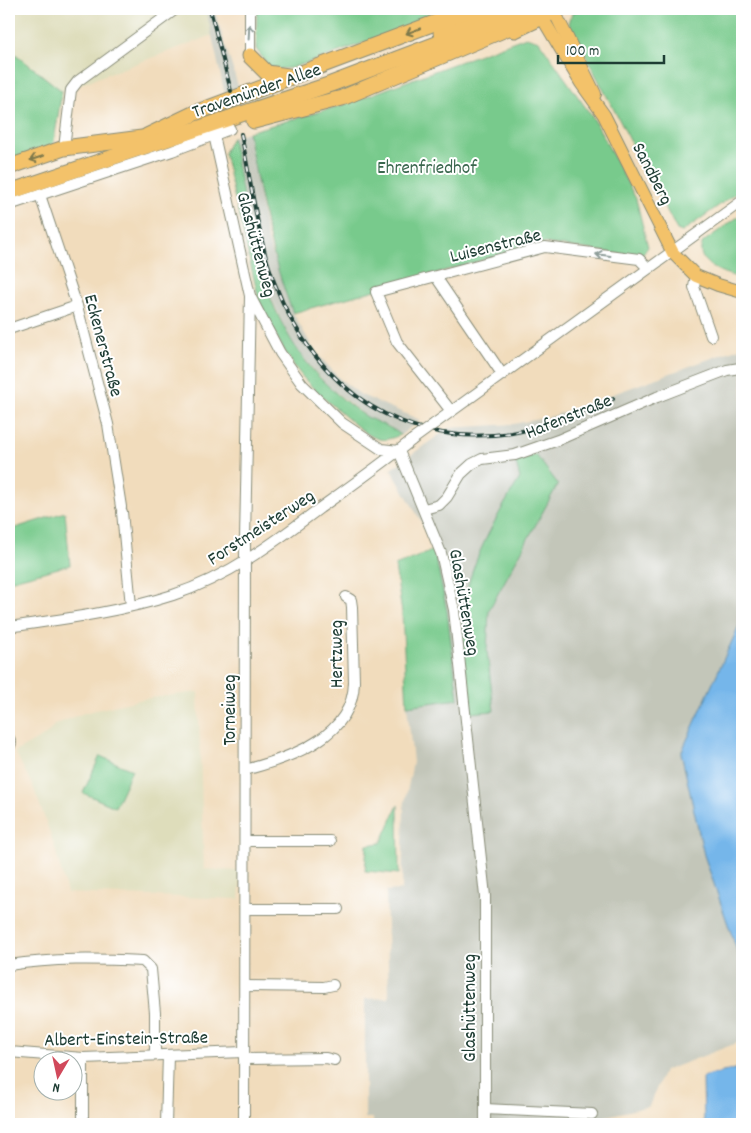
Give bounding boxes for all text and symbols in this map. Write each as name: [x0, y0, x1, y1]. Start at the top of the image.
one-way arrow: [244, 25, 254, 41]
one-way arrow: [406, 27, 422, 36]
scale bar: [558, 32, 665, 64]
text: 100 m: [566, 41, 599, 63]
street label: Travemünder Allee: [189, 58, 325, 127]
street label: Sandberg: [624, 139, 678, 211]
one-way arrow: [29, 153, 45, 163]
park label: Ehrenfriedhof: [377, 156, 478, 183]
street label: Glashüttenweg: [228, 189, 282, 301]
street label: Luisenstraße: [447, 223, 544, 272]
one-way arrow: [596, 250, 612, 260]
street label: Eckenerstraße: [75, 292, 128, 400]
street label: Hafenstraße: [522, 389, 616, 448]
street label: Forstmeisterweg: [203, 484, 321, 574]
street label: Glashüttenweg: [440, 547, 485, 658]
street label: Hertzweg: [325, 620, 352, 688]
street label: Torneiweg: [218, 675, 245, 745]
street label: Glashüttenweg: [458, 954, 485, 1062]
street label: Albert-Einstein-Straße: [44, 1026, 208, 1055]
north arrow: [32, 1050, 82, 1100]
text: N: [51, 1076, 61, 1097]

